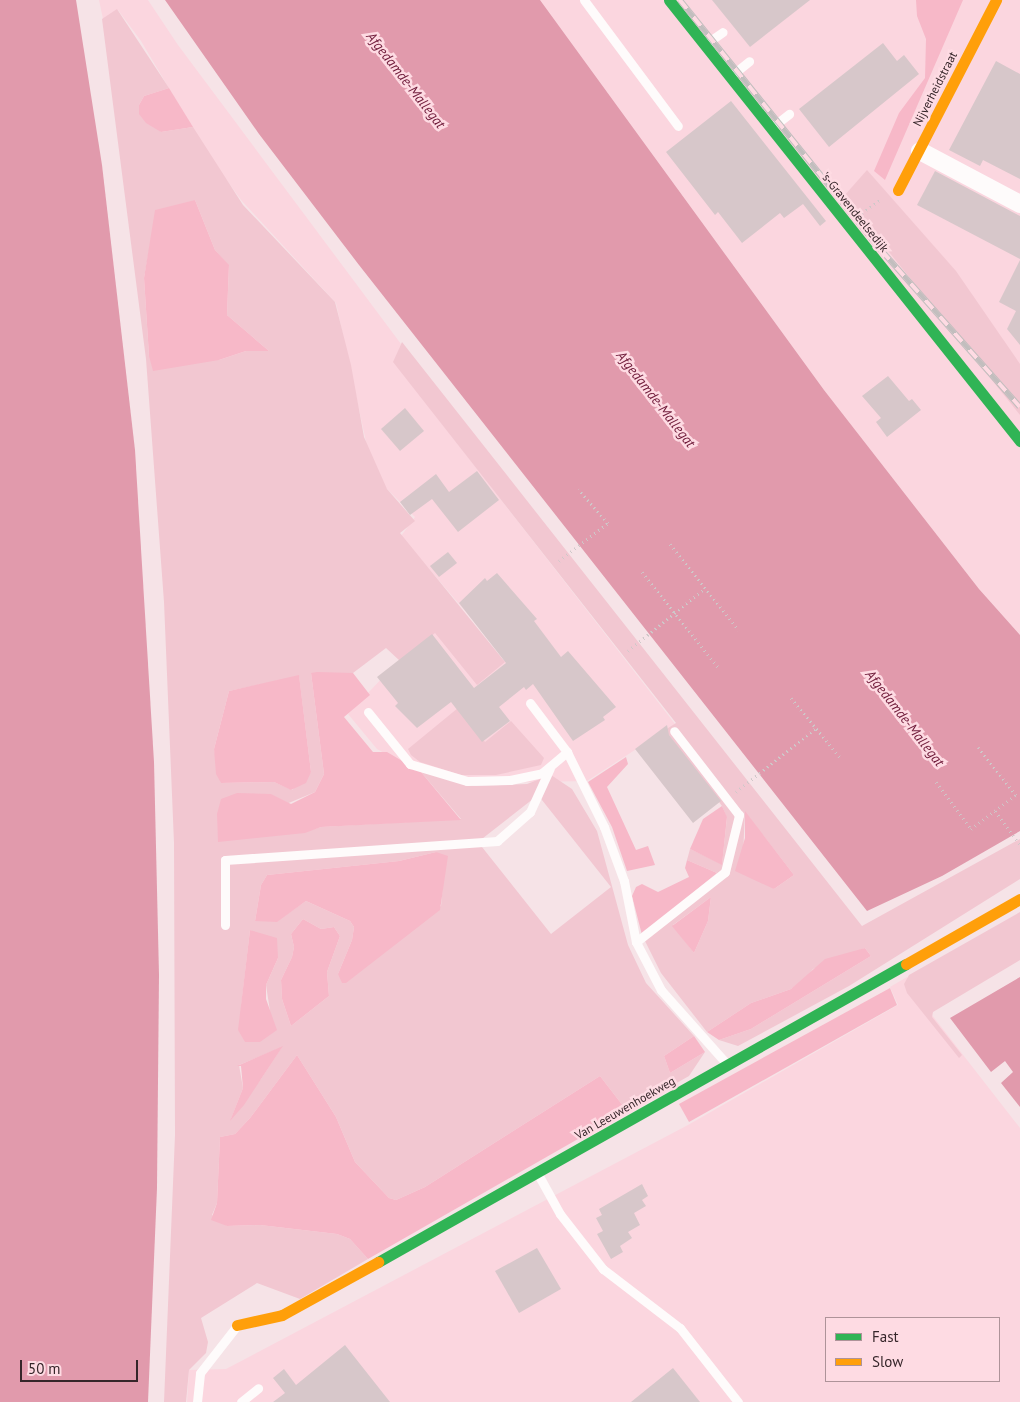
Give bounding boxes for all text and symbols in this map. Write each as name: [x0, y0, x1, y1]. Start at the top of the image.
water label: Afgedamde-Mallegat: [363, 28, 449, 132]
street label: Nijverheidstraat: [910, 49, 960, 129]
street label: 's-Gravendeelsedijk: [818, 169, 892, 255]
water label: Afgedamde-Mallegat: [613, 347, 699, 451]
water label: Afgedamde-Mallegat: [862, 666, 948, 770]
street label: Van Leeuwenhoekweg: [572, 1073, 678, 1143]
legend: [825, 1317, 1000, 1382]
text: Fast: [872, 1327, 899, 1346]
scale bar: [22, 1350, 140, 1382]
text: Slow: [872, 1352, 903, 1371]
text: 50 m: [28, 1359, 61, 1378]

